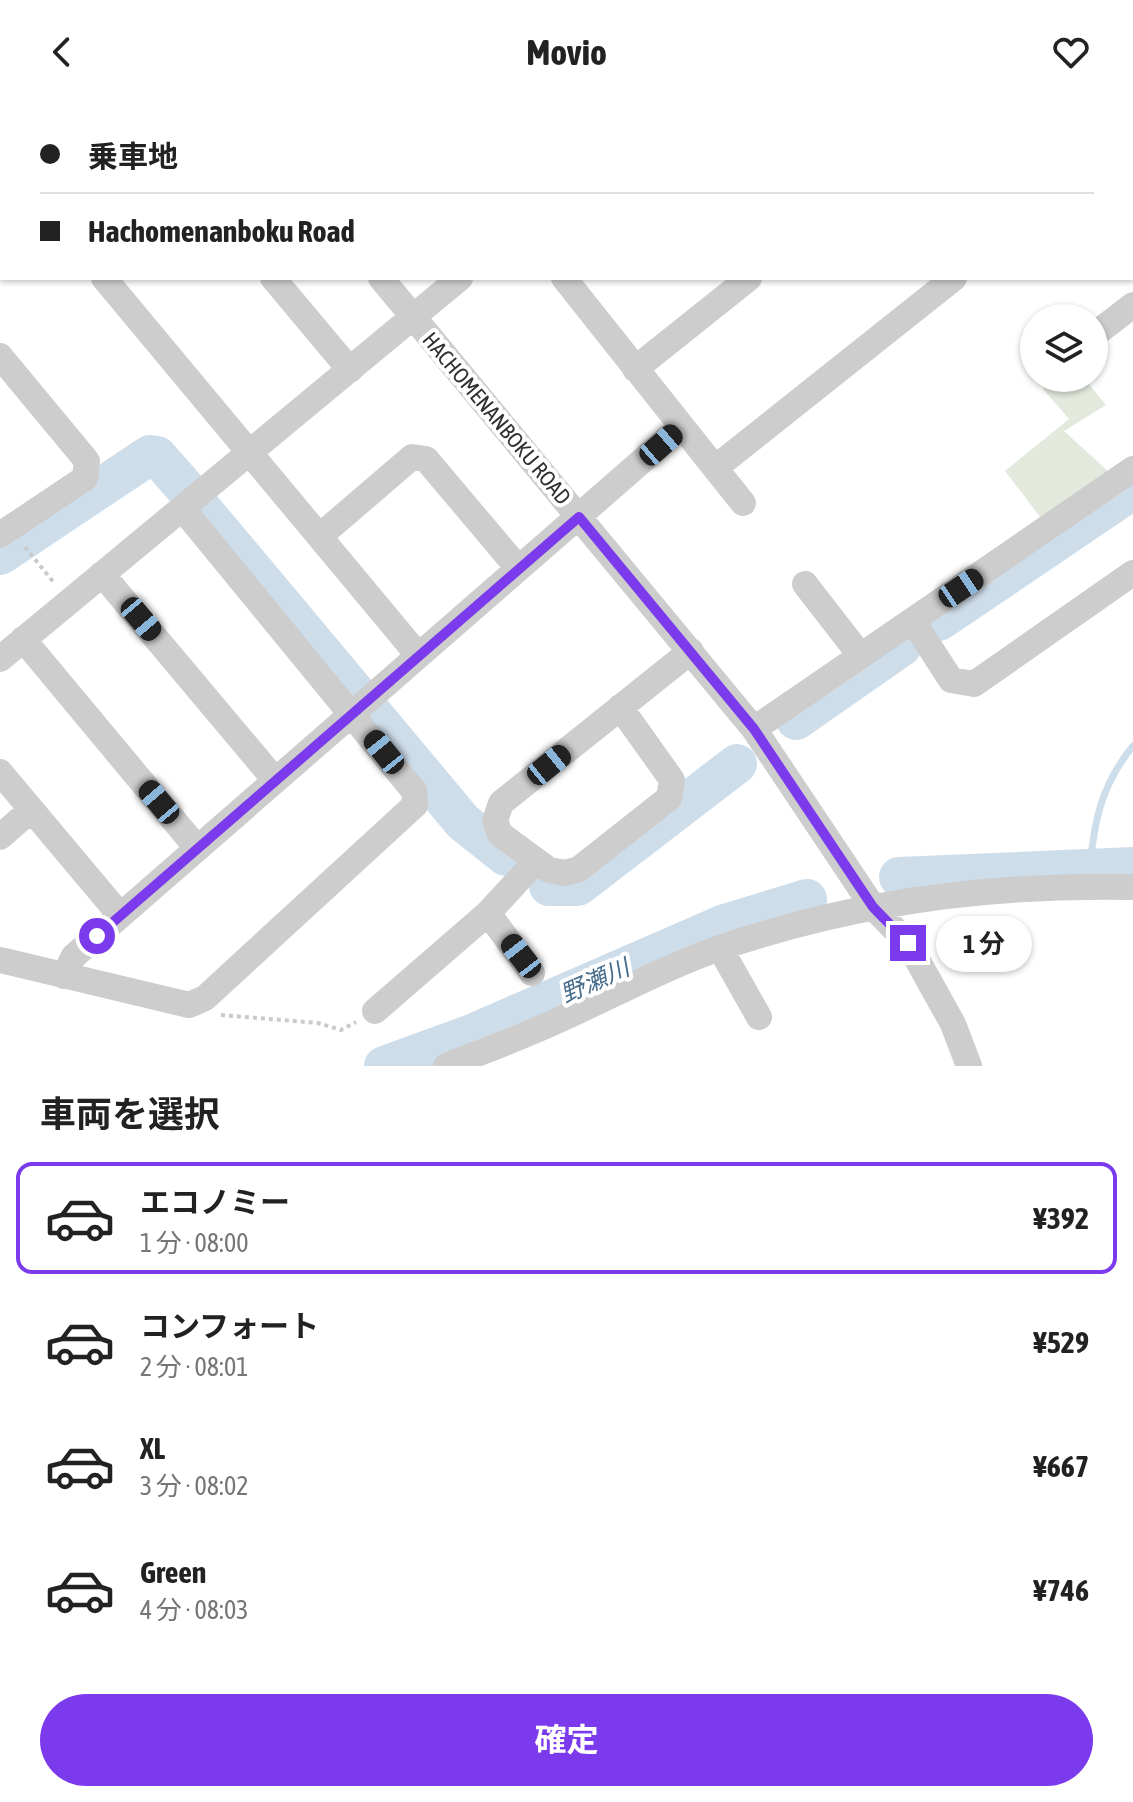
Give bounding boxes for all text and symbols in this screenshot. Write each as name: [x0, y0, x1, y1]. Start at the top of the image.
icon: back: [40, 30, 84, 74]
icon: heart: [1049, 30, 1093, 74]
text: Movio: [526, 31, 607, 73]
text: 乗車地: [88, 139, 178, 173]
text: Hachomenanboku Road: [88, 214, 355, 248]
map controls: [1020, 304, 1108, 392]
button: layers: [1020, 304, 1108, 392]
street label: HACHOMENANBOKU ROAD: [417, 327, 577, 509]
car: [635, 420, 687, 470]
car: [934, 565, 988, 611]
car: [116, 593, 166, 645]
car: [360, 726, 408, 778]
car: [523, 741, 575, 789]
car: [134, 776, 184, 828]
callout: 1 分: [936, 915, 1032, 971]
route start: [79, 918, 115, 954]
route end: [890, 925, 926, 961]
text: 1 分: [963, 929, 1005, 959]
car: [497, 930, 545, 982]
water label: 野瀬川: [556, 952, 636, 1008]
text: 車両を選択: [40, 1093, 220, 1135]
icon: car: [44, 1182, 116, 1254]
text: エコノミー: [140, 1185, 290, 1219]
text: ¥392: [1033, 1201, 1089, 1235]
text: 1 分 · 08:00: [140, 1228, 249, 1258]
icon: car: [44, 1306, 116, 1378]
text: コンフォート: [140, 1309, 319, 1343]
text: ¥529: [1033, 1325, 1089, 1359]
text: 2 分 · 08:01: [140, 1352, 249, 1382]
icon: car: [44, 1430, 116, 1502]
text: XL: [140, 1431, 165, 1465]
text: ¥667: [1033, 1449, 1089, 1483]
text: 3 分 · 08:02: [140, 1471, 249, 1501]
icon: car: [44, 1554, 116, 1626]
text: Green: [140, 1555, 206, 1589]
text: ¥746: [1033, 1573, 1089, 1607]
text: 4 分 · 08:03: [140, 1595, 249, 1625]
button: 確定: [40, 1694, 1093, 1786]

